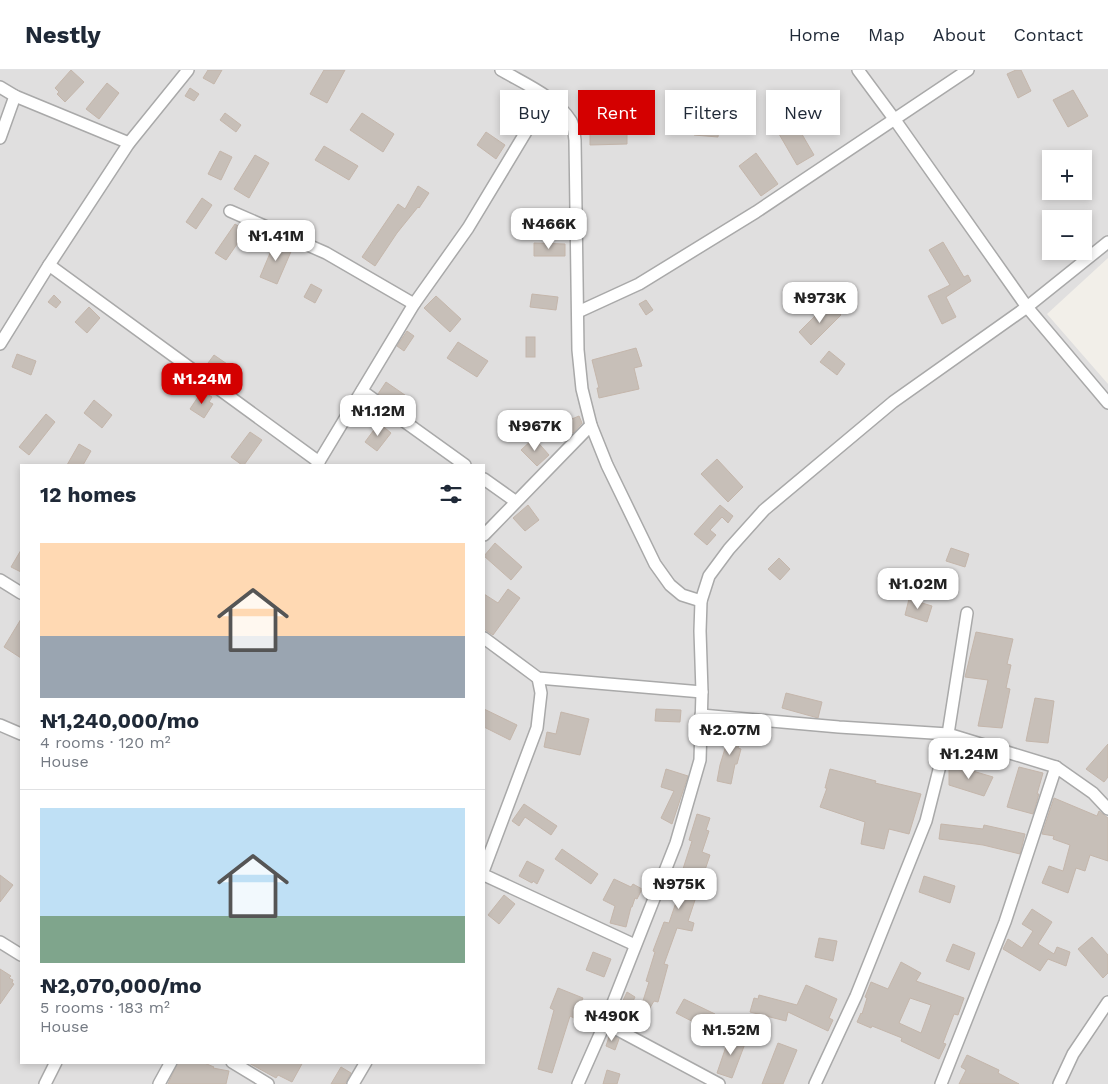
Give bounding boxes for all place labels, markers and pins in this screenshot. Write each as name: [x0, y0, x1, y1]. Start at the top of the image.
pin: ₦466K: [514, 208, 584, 250]
pin: ₦1.41M: [235, 220, 317, 262]
pin: ₦973K: [785, 282, 855, 324]
pin: ₦1.24M: [161, 362, 243, 405]
pin: ₦1.12M: [337, 394, 419, 437]
pin: ₦967K: [500, 410, 570, 452]
pin: ₦1.02M: [877, 568, 959, 610]
pin: ₦2.07M: [689, 714, 771, 756]
pin: ₦1.24M: [928, 738, 1010, 780]
pin: ₦975K: [644, 868, 714, 910]
pin: ₦490K: [577, 1000, 647, 1042]
pin: ₦1.52M: [690, 1014, 772, 1056]

